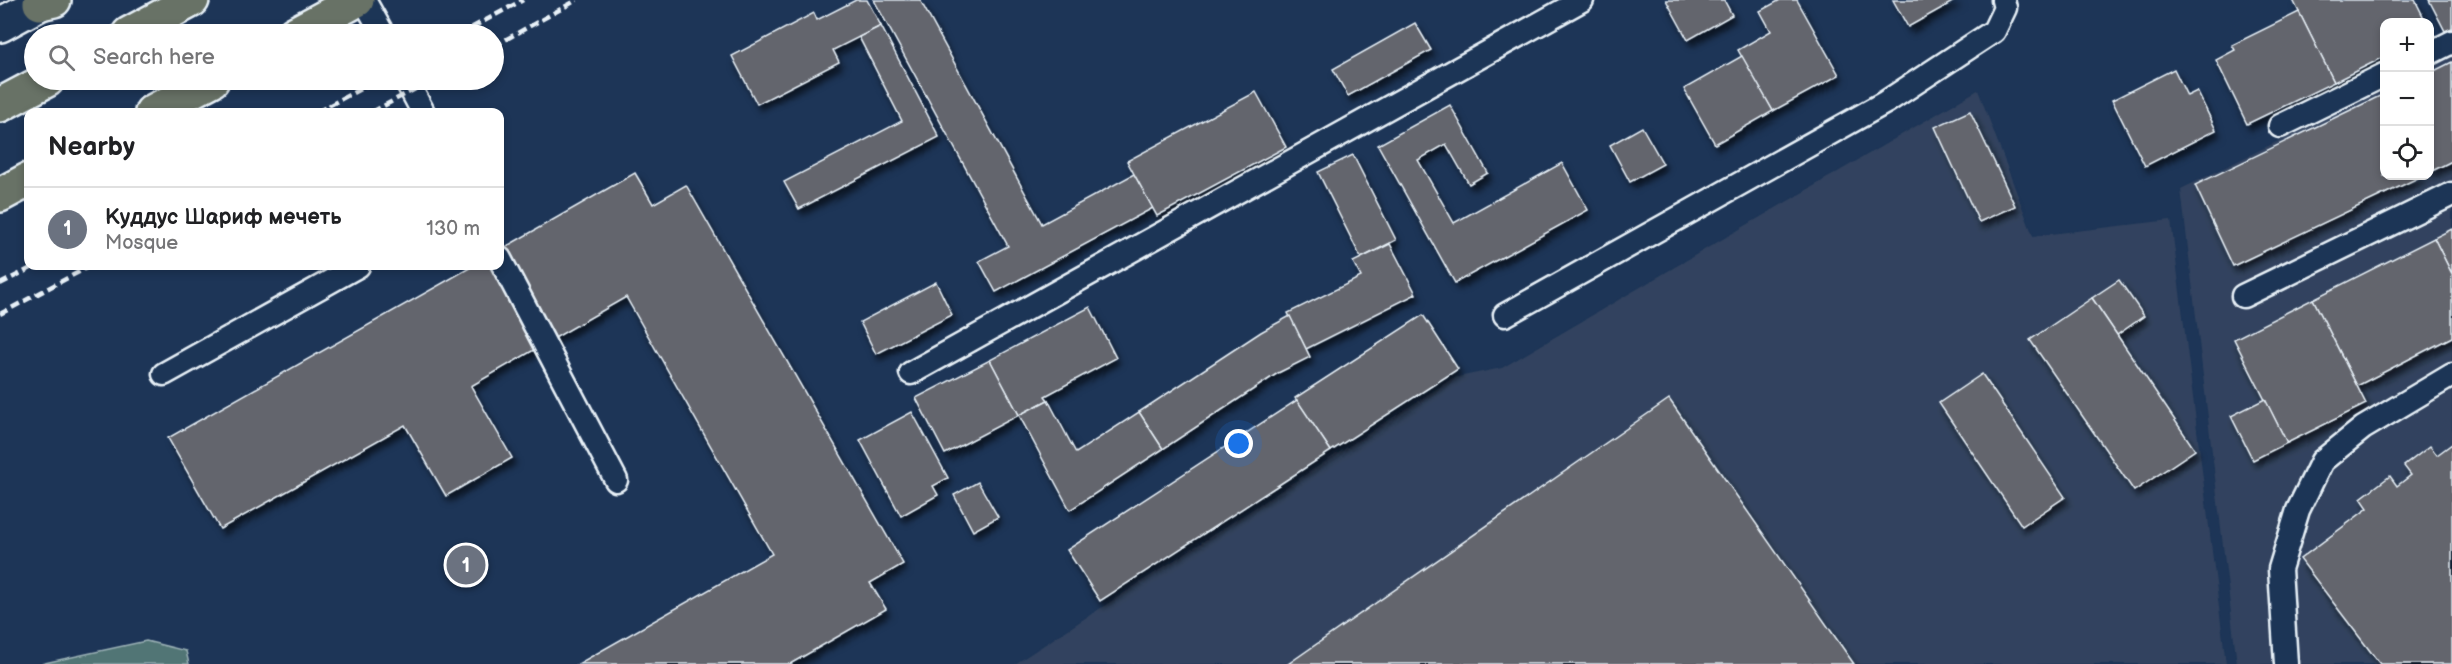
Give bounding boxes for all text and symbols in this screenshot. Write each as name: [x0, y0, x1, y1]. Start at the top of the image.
map controls: [2380, 18, 2434, 180]
button: +: [2380, 18, 2434, 72]
search box: [24, 24, 504, 90]
icon: search: [45, 41, 78, 74]
text: Search here: [93, 44, 215, 71]
button: −: [2380, 72, 2434, 126]
button: locate: [2380, 126, 2434, 180]
text: Nearby: [48, 132, 135, 163]
text: Куддус Шариф мечеть: [105, 204, 342, 231]
text: 1: [63, 217, 72, 241]
text: 130 m: [426, 217, 480, 241]
text: Mosque: [105, 231, 178, 255]
your location: [1224, 429, 1253, 458]
pin: 1: [446, 542, 486, 588]

